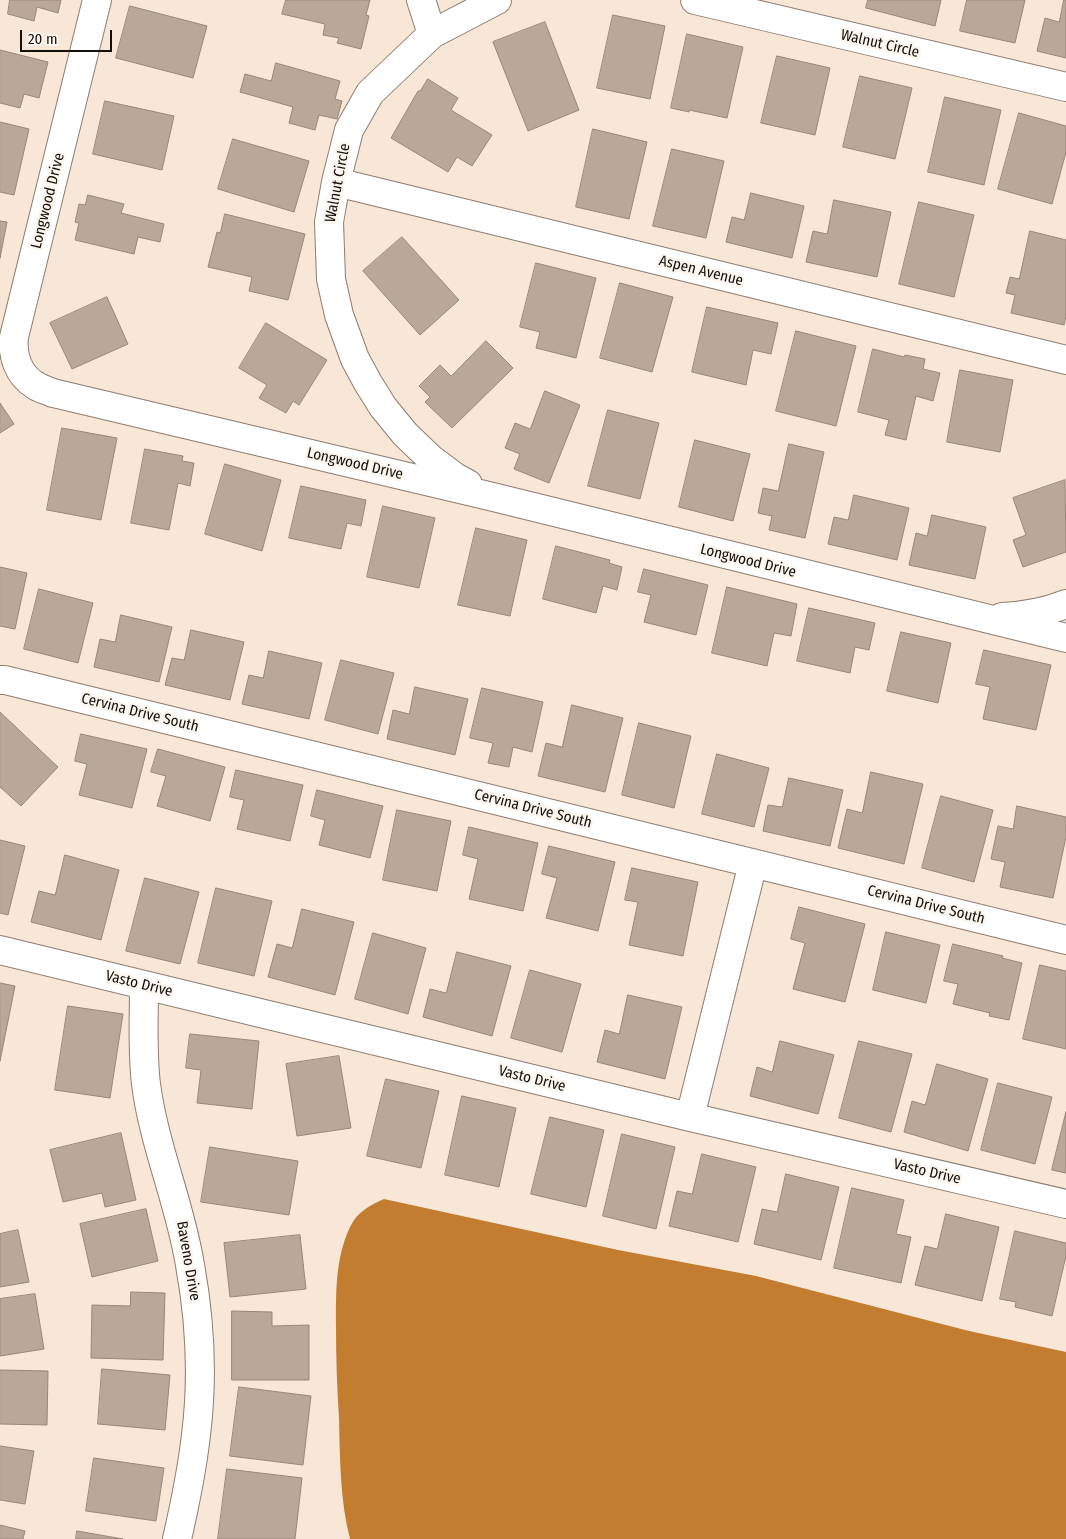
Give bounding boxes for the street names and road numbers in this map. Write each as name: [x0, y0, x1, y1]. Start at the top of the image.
street label: Walnut Circle: [839, 26, 921, 62]
street label: Walnut Circle: [322, 142, 354, 224]
street label: Longwood Drive: [27, 151, 69, 251]
street label: Aspen Avenue: [657, 252, 745, 290]
street label: Longwood Drive: [305, 444, 405, 484]
street label: Longwood Drive: [698, 540, 798, 582]
street label: Cervina Drive South: [79, 690, 201, 736]
street label: Cervina Drive South: [472, 786, 594, 832]
street label: Cervina Drive South: [865, 882, 987, 928]
street label: Vasto Drive: [104, 967, 174, 1001]
street label: Vasto Drive: [497, 1062, 567, 1096]
street label: Vasto Drive: [892, 1156, 962, 1188]
street label: Baveno Drive: [172, 1220, 204, 1302]

